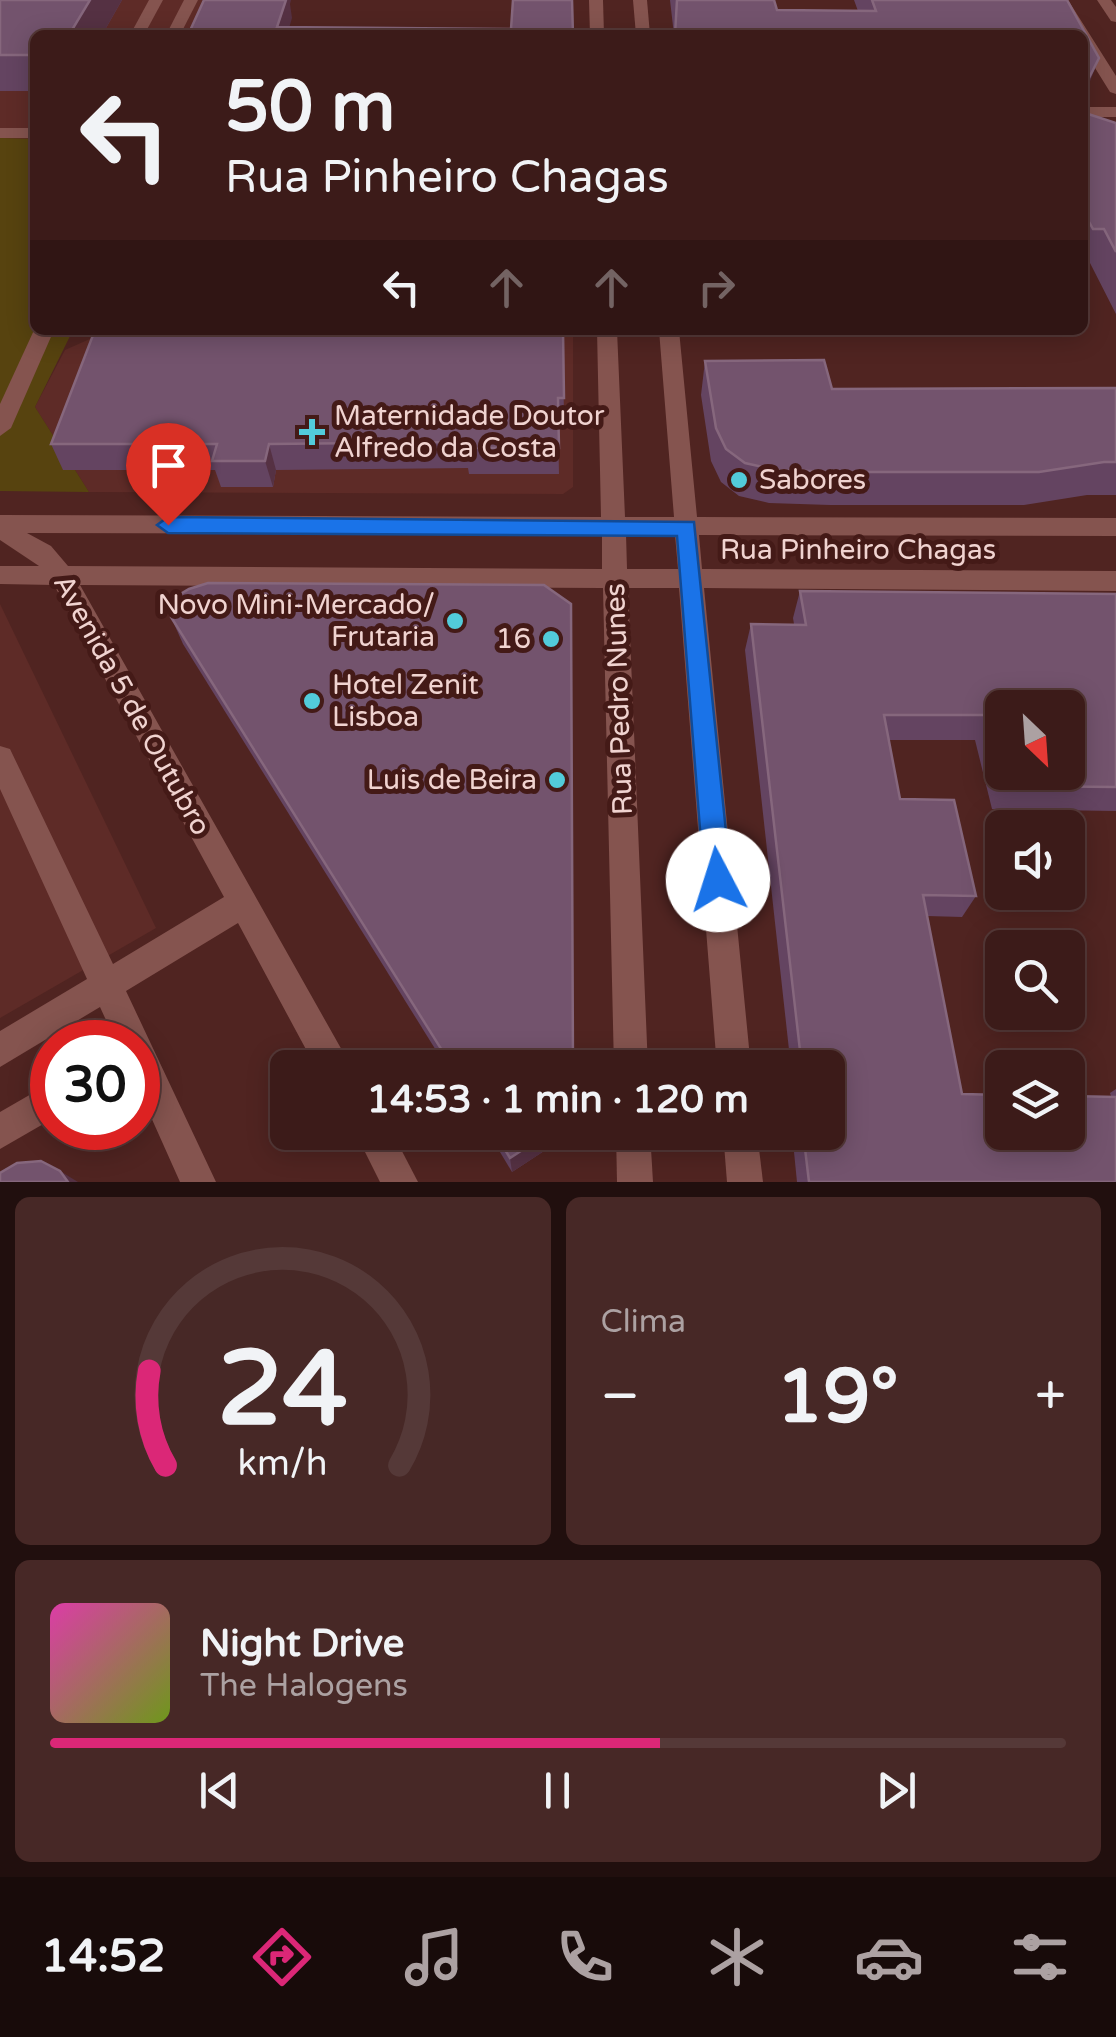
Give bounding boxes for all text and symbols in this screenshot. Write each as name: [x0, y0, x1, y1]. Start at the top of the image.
text: 50 m: [225, 66, 395, 150]
icon: left: [60, 70, 190, 200]
text: Rua Pinheiro Chagas: [225, 151, 669, 205]
icon: left: [374, 260, 429, 315]
icon: ahead: [479, 260, 534, 315]
icon: ahead: [584, 260, 639, 315]
icon: right: [689, 260, 744, 315]
place label: Maternidade Doutor Alfredo da Costa: [334, 399, 605, 465]
marker: Maternidade Doutor Alfredo da Costa: [299, 419, 325, 445]
pin: [126, 423, 211, 526]
icon: arrive: [141, 438, 196, 493]
place label: Sabores: [759, 463, 866, 497]
marker: Sabores: [728, 469, 750, 491]
street label: Rua Pinheiro Chagas: [720, 533, 996, 567]
street label: Avenida 5 de Outubro: [46, 569, 218, 841]
street label: Rua Pedro Nunes: [598, 582, 640, 816]
place label: Novo Mini-Mercado/ Frutaria: [157, 588, 435, 654]
marker: Novo Mini-Mercado/ Frutaria: [444, 610, 466, 632]
place label: 16: [496, 622, 531, 656]
marker: 16: [540, 628, 562, 650]
place label: Hotel Zenit Lisboa: [332, 668, 479, 734]
marker: Hotel Zenit Lisboa: [301, 690, 323, 712]
north arrow: [985, 690, 1085, 790]
map controls: [985, 690, 1085, 1150]
place label: Luis de Beira: [367, 763, 537, 797]
marker: Luis de Beira: [546, 769, 568, 791]
button: sound: [985, 810, 1085, 910]
position arrow: [666, 828, 770, 932]
button: search: [985, 930, 1085, 1030]
speed limit sign: 30: [30, 1020, 160, 1150]
button: layers: [985, 1050, 1085, 1150]
text: 14:53 · 1 min · 120 m: [366, 1077, 749, 1123]
text: Clima: [601, 1303, 686, 1341]
text: 24: [217, 1328, 348, 1453]
text: 19°: [776, 1352, 899, 1442]
text: −: [601, 1364, 640, 1430]
text: +: [1035, 1364, 1066, 1430]
text: km/h: [238, 1442, 328, 1485]
text: Night Drive: [200, 1621, 404, 1667]
text: The Halogens: [200, 1667, 408, 1705]
icon: previous: [192, 1763, 247, 1818]
icon: pause: [530, 1763, 585, 1818]
icon: next: [869, 1763, 924, 1818]
icon: directions: [247, 1922, 317, 1992]
icon: music: [399, 1922, 469, 1992]
icon: phone: [550, 1922, 620, 1992]
icon: climate: [702, 1922, 772, 1992]
icon: car: [854, 1922, 924, 1992]
icon: filters: [1005, 1922, 1075, 1992]
text: 14:52: [41, 1930, 166, 1984]

